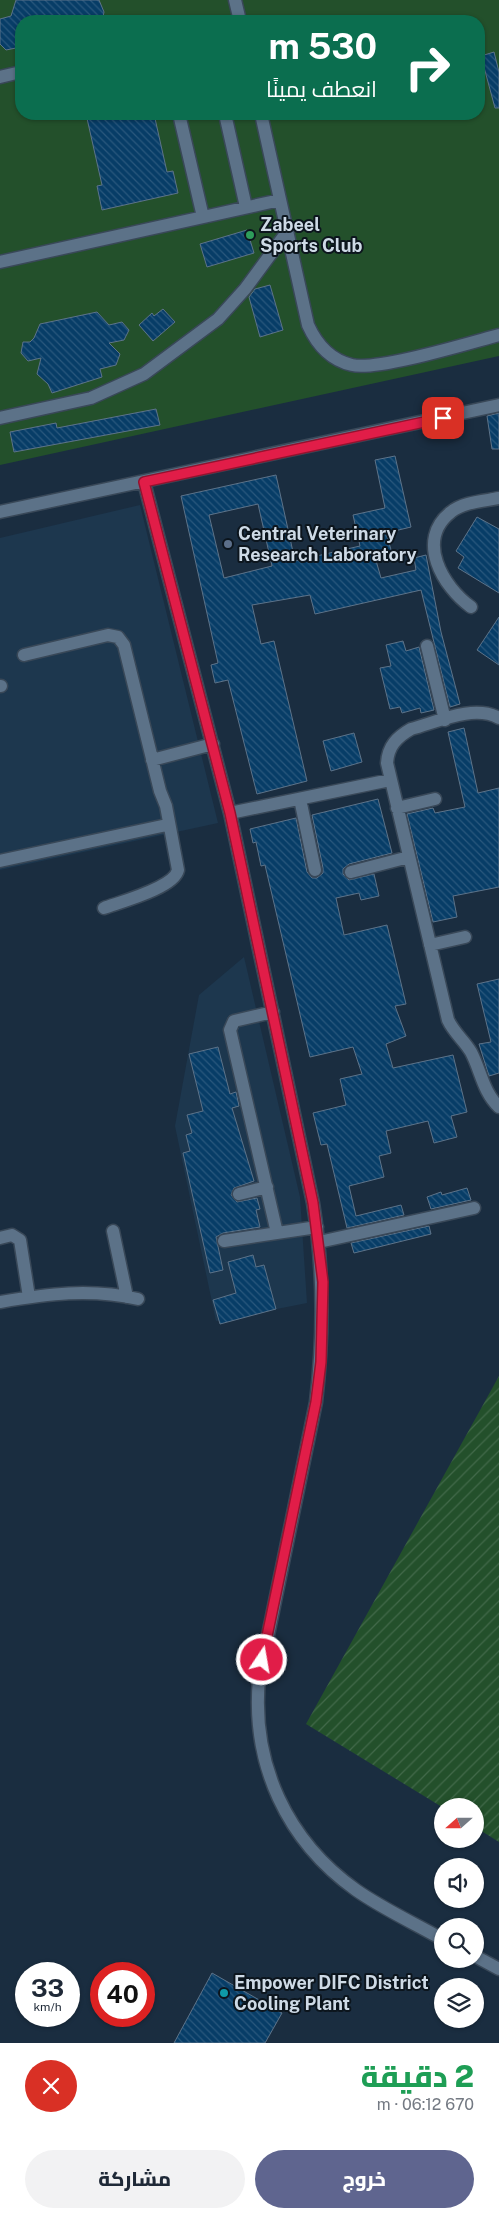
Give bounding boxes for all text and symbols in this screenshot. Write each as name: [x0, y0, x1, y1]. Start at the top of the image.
text: 530 m: [268, 26, 377, 67]
icon: right: [395, 35, 460, 100]
text: انعطف يمينًا: [266, 76, 377, 102]
place label: Zabeel Sports Club: [260, 214, 362, 256]
marker: Zabeel Sports Club: [244, 229, 256, 241]
pin: [422, 397, 464, 439]
icon: arrive: [429, 404, 457, 432]
place label: Central Veterinary Research Laboratory: [238, 523, 417, 565]
marker: Central Veterinary Research Laboratory: [222, 538, 234, 550]
position arrow: [235, 1633, 287, 1685]
north arrow: [434, 1798, 484, 1848]
map controls: [434, 1798, 484, 2028]
button: sound: [434, 1858, 484, 1908]
button: search: [434, 1918, 484, 1968]
speed limit sign: 40: [90, 1962, 155, 2027]
place label: Empower DIFC District Cooling Plant: [234, 1972, 429, 2014]
text: 33: [31, 1973, 64, 2003]
button: layers: [434, 1978, 484, 2028]
marker: Empower DIFC District Cooling Plant: [218, 1987, 230, 1999]
text: km/h: [33, 2000, 62, 2014]
text: 2 دقيقة: [361, 2058, 474, 2094]
button: close: [25, 2060, 77, 2112]
text: 670 m · 06:12: [377, 2095, 474, 2114]
button: مشاركة: [25, 2150, 245, 2208]
button: خروج: [255, 2150, 474, 2208]

